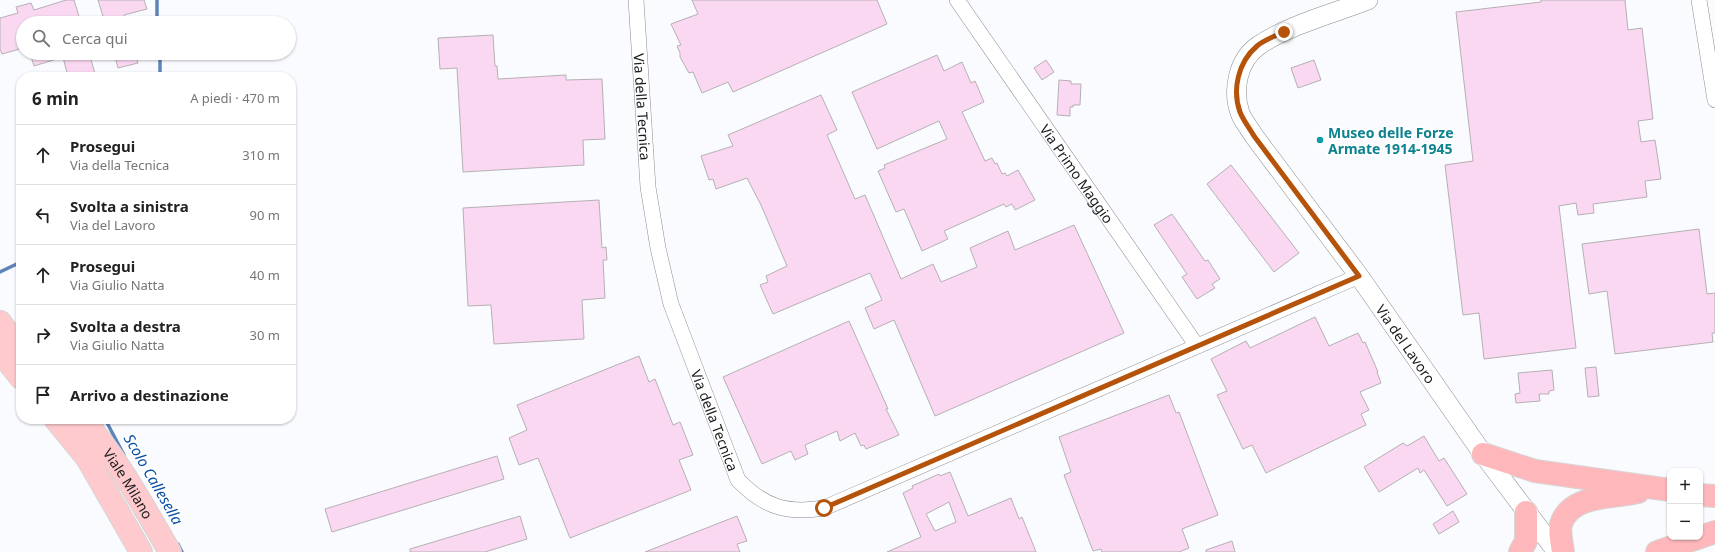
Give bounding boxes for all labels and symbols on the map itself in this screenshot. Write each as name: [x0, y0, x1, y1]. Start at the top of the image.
route end: [1275, 23, 1293, 41]
street label: Via della Tecnica: [630, 53, 656, 161]
street label: Via Primo Maggio: [1036, 120, 1118, 227]
place label: Museo delle Forze Armate 1914-1945: [1328, 123, 1454, 158]
marker: Museo delle Forze Armate 1914-1945: [1315, 135, 1325, 145]
street label: Via del Lavoro: [1372, 300, 1440, 387]
street label: Via della Tecnica: [687, 367, 743, 474]
water label: Scolo Callesella: [120, 430, 188, 528]
street label: Viale Milano: [99, 444, 158, 522]
route start: [815, 499, 833, 517]

